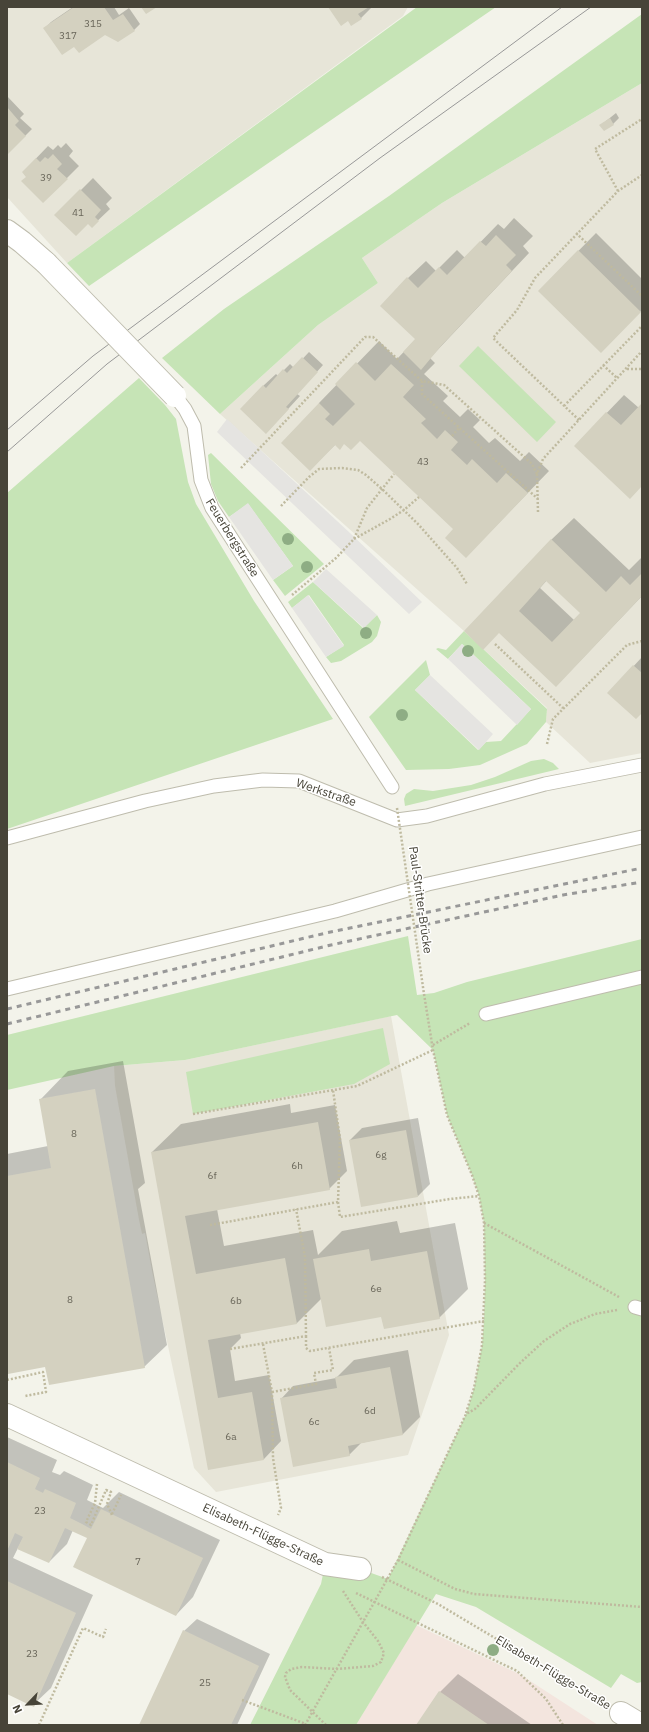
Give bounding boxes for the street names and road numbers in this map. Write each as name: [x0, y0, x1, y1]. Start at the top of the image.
street label: Feuerbergstraße: [202, 496, 262, 580]
street label: Werkstraße: [294, 776, 358, 810]
street label: Paul-Stritter-Brücke: [405, 845, 435, 955]
street label: Elisabeth-Flügge-Straße: [200, 1501, 326, 1569]
street label: Elisabeth-Flügge-Straße: [493, 1633, 613, 1713]

